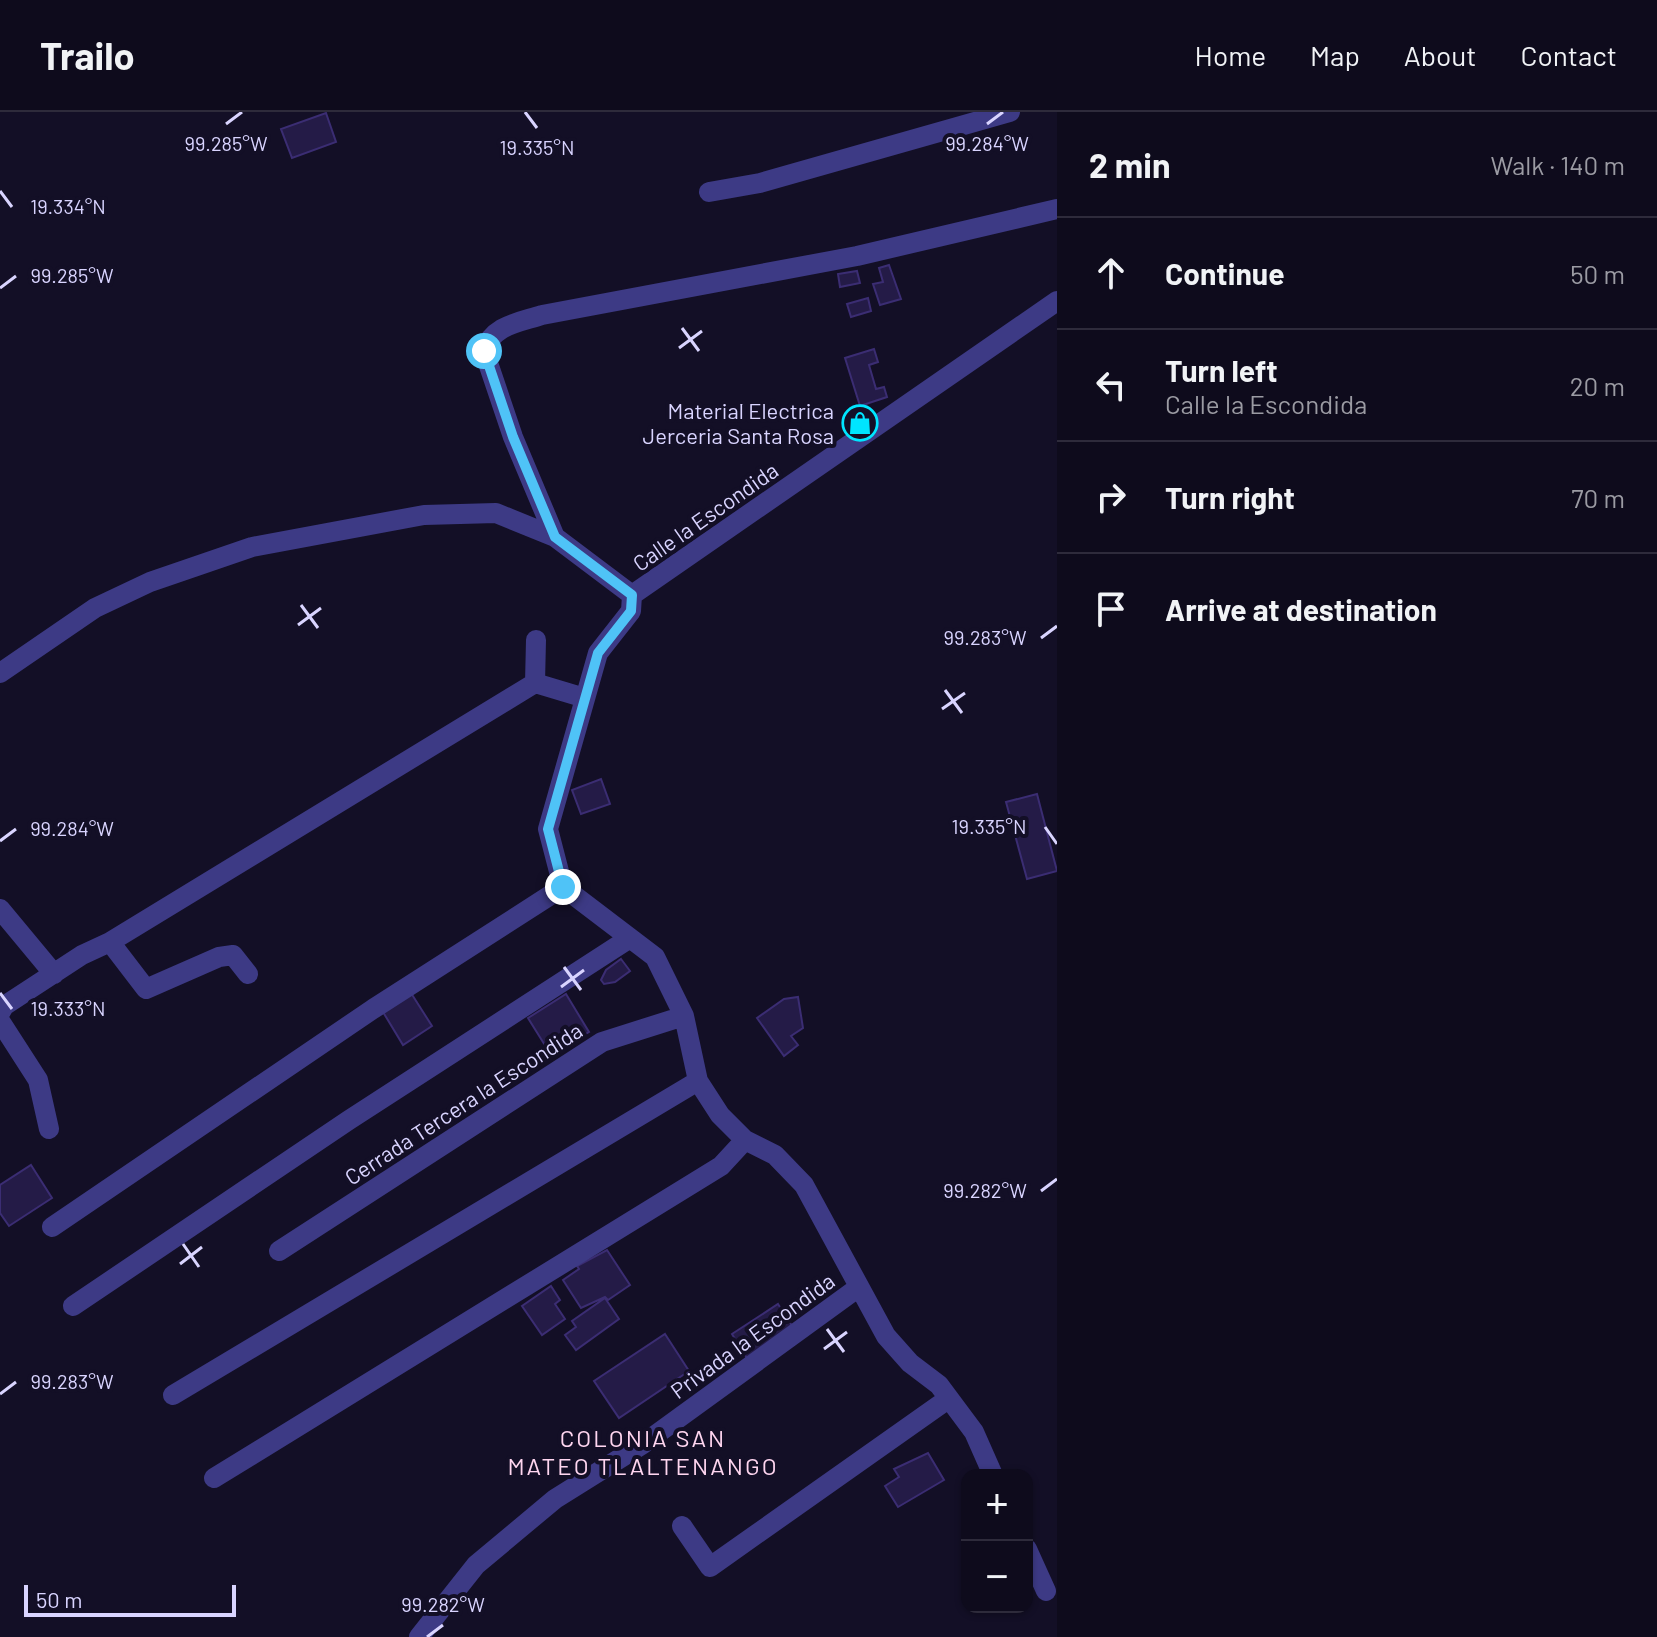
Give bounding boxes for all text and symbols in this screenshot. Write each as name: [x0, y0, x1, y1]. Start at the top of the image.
text: Trailo: [40, 32, 135, 78]
text: Home: [1195, 38, 1266, 72]
text: Map: [1310, 38, 1360, 72]
text: About: [1404, 38, 1476, 72]
text: Contact: [1520, 38, 1617, 72]
text: 99.285°W: [185, 131, 268, 155]
text: 99.284°W: [945, 131, 1029, 155]
text: 19.335°N: [500, 135, 575, 159]
text: 2 min: [1089, 144, 1171, 185]
text: Walk · 140 m: [1490, 149, 1625, 180]
text: 19.334°N: [30, 194, 106, 218]
icon: ahead: [1089, 251, 1133, 295]
text: Continue: [1165, 255, 1285, 291]
text: 50 m: [1570, 258, 1625, 289]
text: 99.285°W: [31, 263, 114, 287]
route start: [466, 333, 502, 369]
text: Turn left: [1165, 352, 1278, 388]
icon: left: [1089, 363, 1133, 407]
text: 20 m: [1570, 370, 1625, 401]
text: Calle la Escondida: [1165, 388, 1367, 419]
place label: Material Electrica Jerceria Santa Rosa: [643, 397, 834, 448]
shop icon: Material Electrica Jerceria Santa Rosa: [841, 404, 879, 442]
street label: Calle la Escondida: [627, 456, 783, 576]
icon: right: [1089, 475, 1133, 519]
text: Turn right: [1165, 479, 1295, 515]
text: 70 m: [1571, 482, 1625, 513]
icon: arrive: [1089, 587, 1133, 631]
text: Arrive at destination: [1165, 591, 1437, 627]
text: 99.283°W: [943, 625, 1027, 649]
text: 19.335°N: [952, 814, 1027, 838]
text: 99.284°W: [30, 816, 114, 840]
route end: [545, 869, 581, 905]
text: 19.333°N: [30, 996, 106, 1020]
street label: Cerrada Tercera la Escondida: [339, 1016, 587, 1190]
text: 99.282°W: [943, 1178, 1027, 1202]
street label: Privada la Escondida: [665, 1267, 839, 1403]
text: 99.283°W: [30, 1369, 114, 1393]
district label: COLONIA SAN MATEO TLALTENANGO: [507, 1423, 779, 1480]
map controls: [961, 1469, 1033, 1613]
button: +: [961, 1469, 1033, 1541]
button: −: [961, 1541, 1033, 1613]
scale bar: [24, 1581, 236, 1617]
text: 50 m: [36, 1586, 82, 1612]
text: 99.282°W: [401, 1592, 485, 1616]

